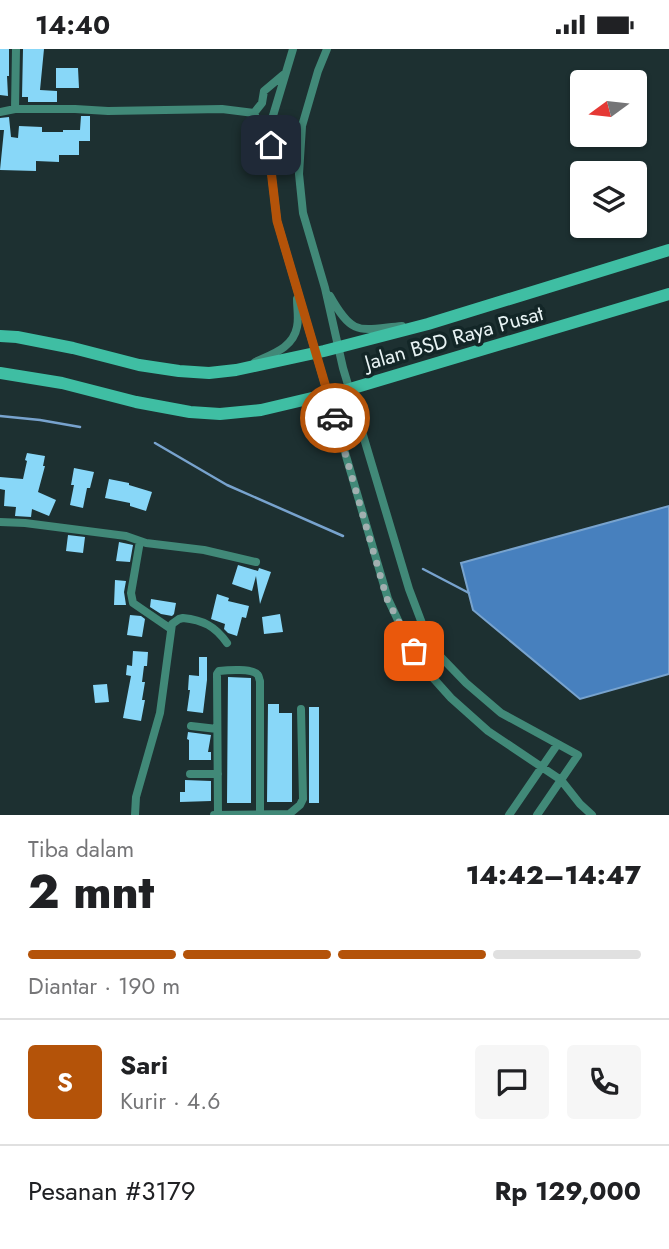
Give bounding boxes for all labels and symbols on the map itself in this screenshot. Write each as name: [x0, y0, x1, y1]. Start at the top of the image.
north arrow: [570, 70, 648, 147]
pin: [241, 115, 301, 175]
street label: Jalan BSD Raya Pusat: [358, 298, 547, 379]
courier: [300, 383, 370, 453]
pin: [384, 621, 444, 681]

